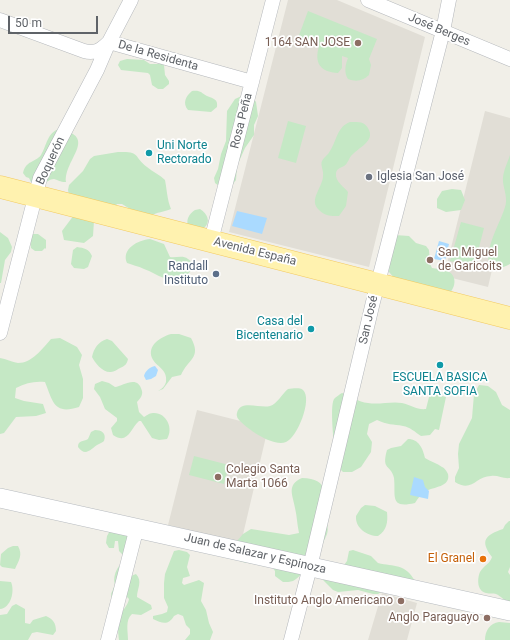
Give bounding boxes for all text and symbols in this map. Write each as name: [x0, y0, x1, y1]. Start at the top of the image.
scale bar: [10, 8, 100, 34]
street label: José Berges: [406, 10, 472, 50]
text: 50 m: [15, 16, 42, 30]
place label: 1164 SAN JOSE: [265, 36, 350, 50]
street label: De la Residenta: [116, 38, 200, 74]
marker: 1164 SAN JOSE: [353, 38, 363, 48]
street label: Rosa Peña: [228, 92, 256, 150]
street label: Boquerón: [34, 135, 68, 187]
place label: Uni Norte Rectorado: [157, 139, 212, 167]
marker: Uni Norte Rectorado: [144, 148, 154, 158]
place label: Iglesia San José: [377, 170, 464, 184]
marker: Iglesia San José: [364, 172, 374, 182]
street label: Avenida España: [212, 235, 298, 269]
place label: San Miguel de Garicoits: [438, 246, 502, 274]
marker: San Miguel de Garicoits: [425, 255, 435, 265]
place label: Randall Instituto: [164, 260, 208, 288]
marker: Randall Instituto: [211, 269, 221, 279]
street label: San José: [356, 294, 382, 346]
place label: Casa del Bicentenario: [236, 315, 303, 343]
marker: Casa del Bicentenario: [306, 324, 316, 334]
marker: ESCUELA BASICA SANTA SOFIA: [435, 360, 445, 370]
place label: ESCUELA BASICA SANTA SOFIA: [392, 371, 488, 399]
place label: Colegio Santa Marta 1066: [226, 463, 300, 491]
marker: Colegio Santa Marta 1066: [213, 472, 223, 482]
street label: Juan de Salazar y Espinoza: [183, 531, 327, 577]
place label: El Granel: [428, 552, 475, 566]
marker: El Granel: [478, 554, 488, 564]
place label: Instituto Anglo Americano: [254, 594, 393, 608]
marker: Instituto Anglo Americano: [396, 596, 406, 606]
place label: Anglo Paraguayo: [388, 611, 479, 625]
marker: Anglo Paraguayo: [482, 613, 492, 623]

